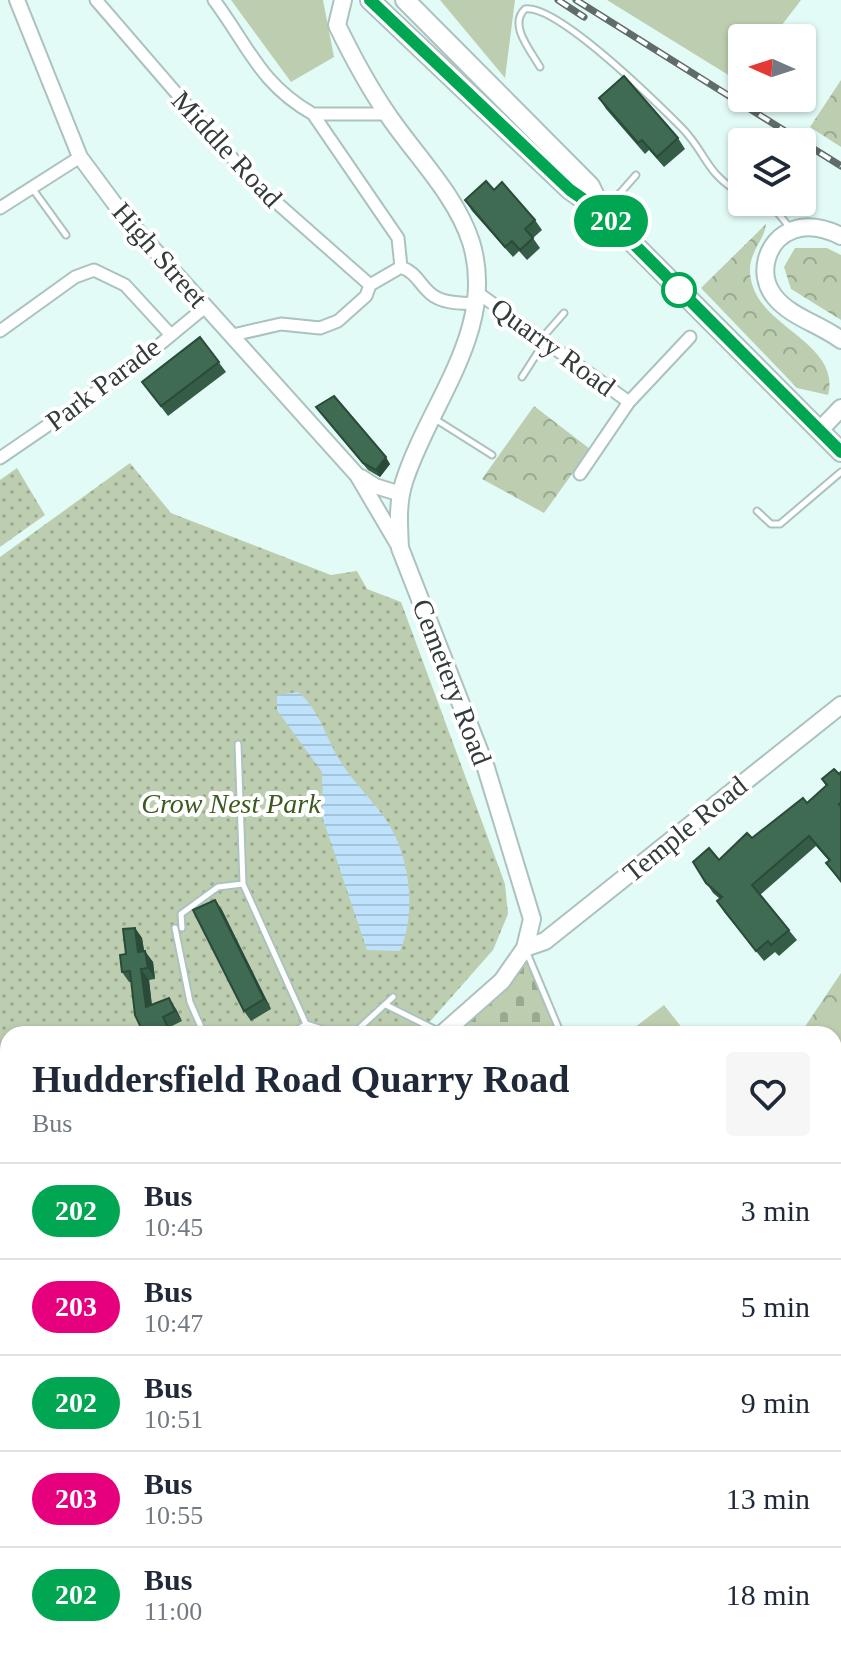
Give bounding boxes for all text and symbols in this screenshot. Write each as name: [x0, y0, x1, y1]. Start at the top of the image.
north arrow: [728, 24, 816, 112]
map controls: [728, 24, 816, 216]
street label: Middle Road: [166, 85, 288, 213]
button: layers: [728, 128, 816, 216]
line badge: 202: [565, 195, 657, 247]
street label: High Street: [106, 196, 214, 314]
text: 202: [590, 205, 632, 236]
unlabelled marker: [662, 273, 696, 307]
street label: Quarry Road: [485, 292, 621, 402]
street label: Park Parade: [40, 331, 166, 437]
street label: Cemetery Road: [406, 595, 498, 769]
street label: Temple Road: [617, 770, 753, 888]
park label: Crow Nest Park: [141, 788, 321, 819]
button: heart: [726, 1052, 810, 1136]
text: Huddersfield Road Quarry Road: [32, 1058, 569, 1100]
text: Bus: [32, 1109, 72, 1138]
text: Bus: [144, 1179, 192, 1212]
text: 3 min: [741, 1194, 810, 1227]
text: 202: [55, 1195, 97, 1226]
text: 10:45: [144, 1213, 203, 1242]
text: Bus: [144, 1275, 192, 1308]
text: 5 min: [741, 1290, 810, 1323]
text: 203: [55, 1291, 97, 1322]
text: 10:47: [144, 1309, 203, 1338]
text: Bus: [144, 1371, 192, 1404]
text: 9 min: [741, 1386, 810, 1419]
text: 202: [55, 1387, 97, 1418]
text: 10:51: [144, 1405, 203, 1434]
text: Bus: [144, 1467, 192, 1500]
text: 13 min: [726, 1482, 810, 1515]
text: 203: [55, 1483, 97, 1514]
text: 10:55: [144, 1501, 203, 1530]
text: Bus: [144, 1563, 192, 1596]
text: 18 min: [726, 1578, 810, 1611]
text: 202: [55, 1579, 97, 1610]
text: 11:00: [144, 1597, 202, 1626]

